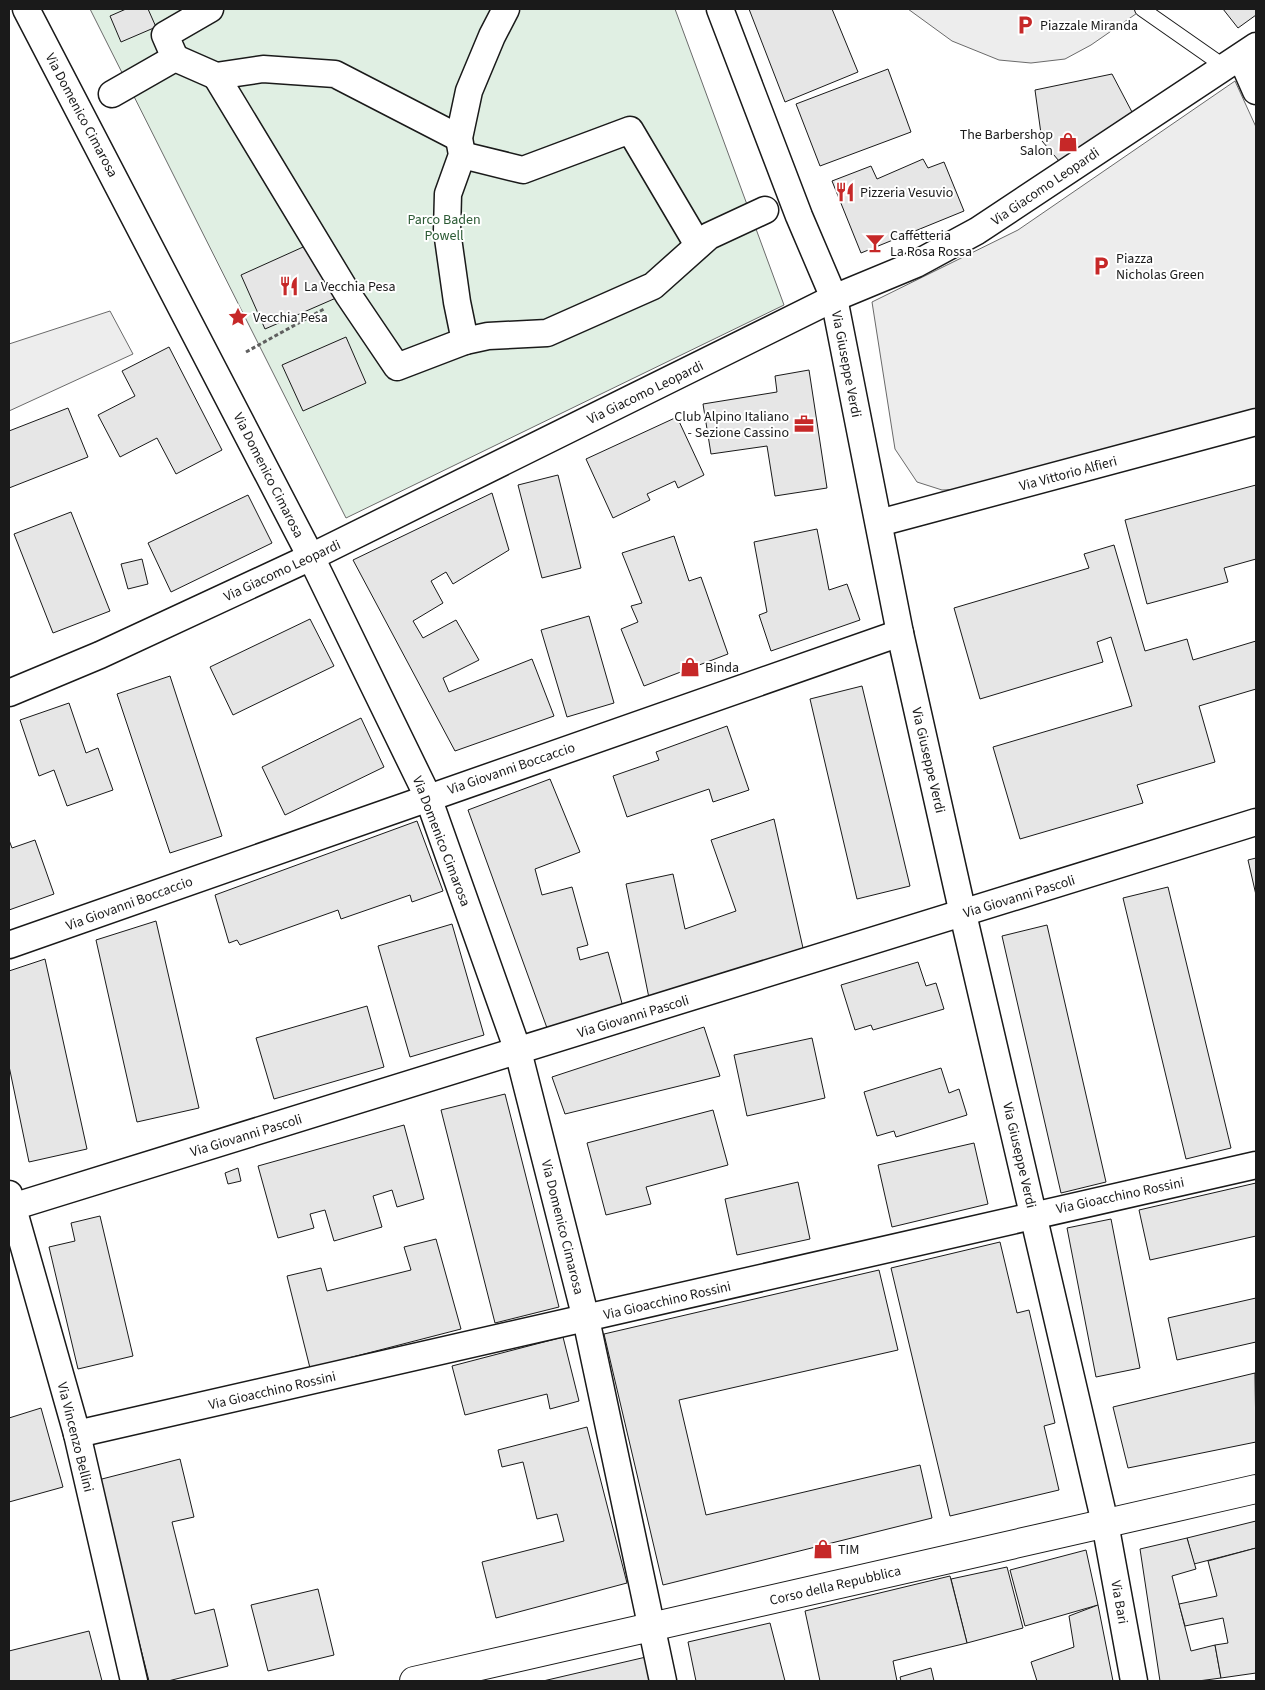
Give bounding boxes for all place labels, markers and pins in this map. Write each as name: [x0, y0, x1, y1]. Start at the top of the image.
parking icon: Piazzale Miranda: [1014, 14, 1036, 36]
place label: Piazzale Miranda: [1040, 16, 1138, 36]
place label: The Barbershop Salon: [960, 125, 1053, 161]
shop icon: The Barbershop Salon: [1057, 131, 1079, 153]
restaurant icon: Pizzeria Vesuvio: [834, 181, 856, 203]
place label: Pizzeria Vesuvio: [860, 183, 953, 203]
place label: Caffetteria La Rosa Rossa: [890, 226, 972, 262]
bar icon: Caffetteria La Rosa Rossa: [864, 232, 886, 254]
place label: Piazza Nicholas Green: [1116, 249, 1204, 285]
parking icon: Piazza Nicholas Green: [1090, 255, 1112, 277]
restaurant icon: La Vecchia Pesa: [278, 275, 300, 297]
place label: La Vecchia Pesa: [304, 277, 395, 297]
place icon: Vecchia Pesa: [227, 306, 249, 328]
place label: Vecchia Pesa: [253, 308, 328, 328]
place label: Club Alpino Italiano - Sezione Cassino: [674, 407, 789, 443]
office icon: Club Alpino Italiano - Sezione Cassino: [793, 413, 815, 435]
shop icon: Binda: [679, 656, 701, 678]
place label: Binda: [705, 658, 739, 678]
shop icon: TIM: [812, 1538, 834, 1560]
place label: TIM: [838, 1540, 859, 1560]

